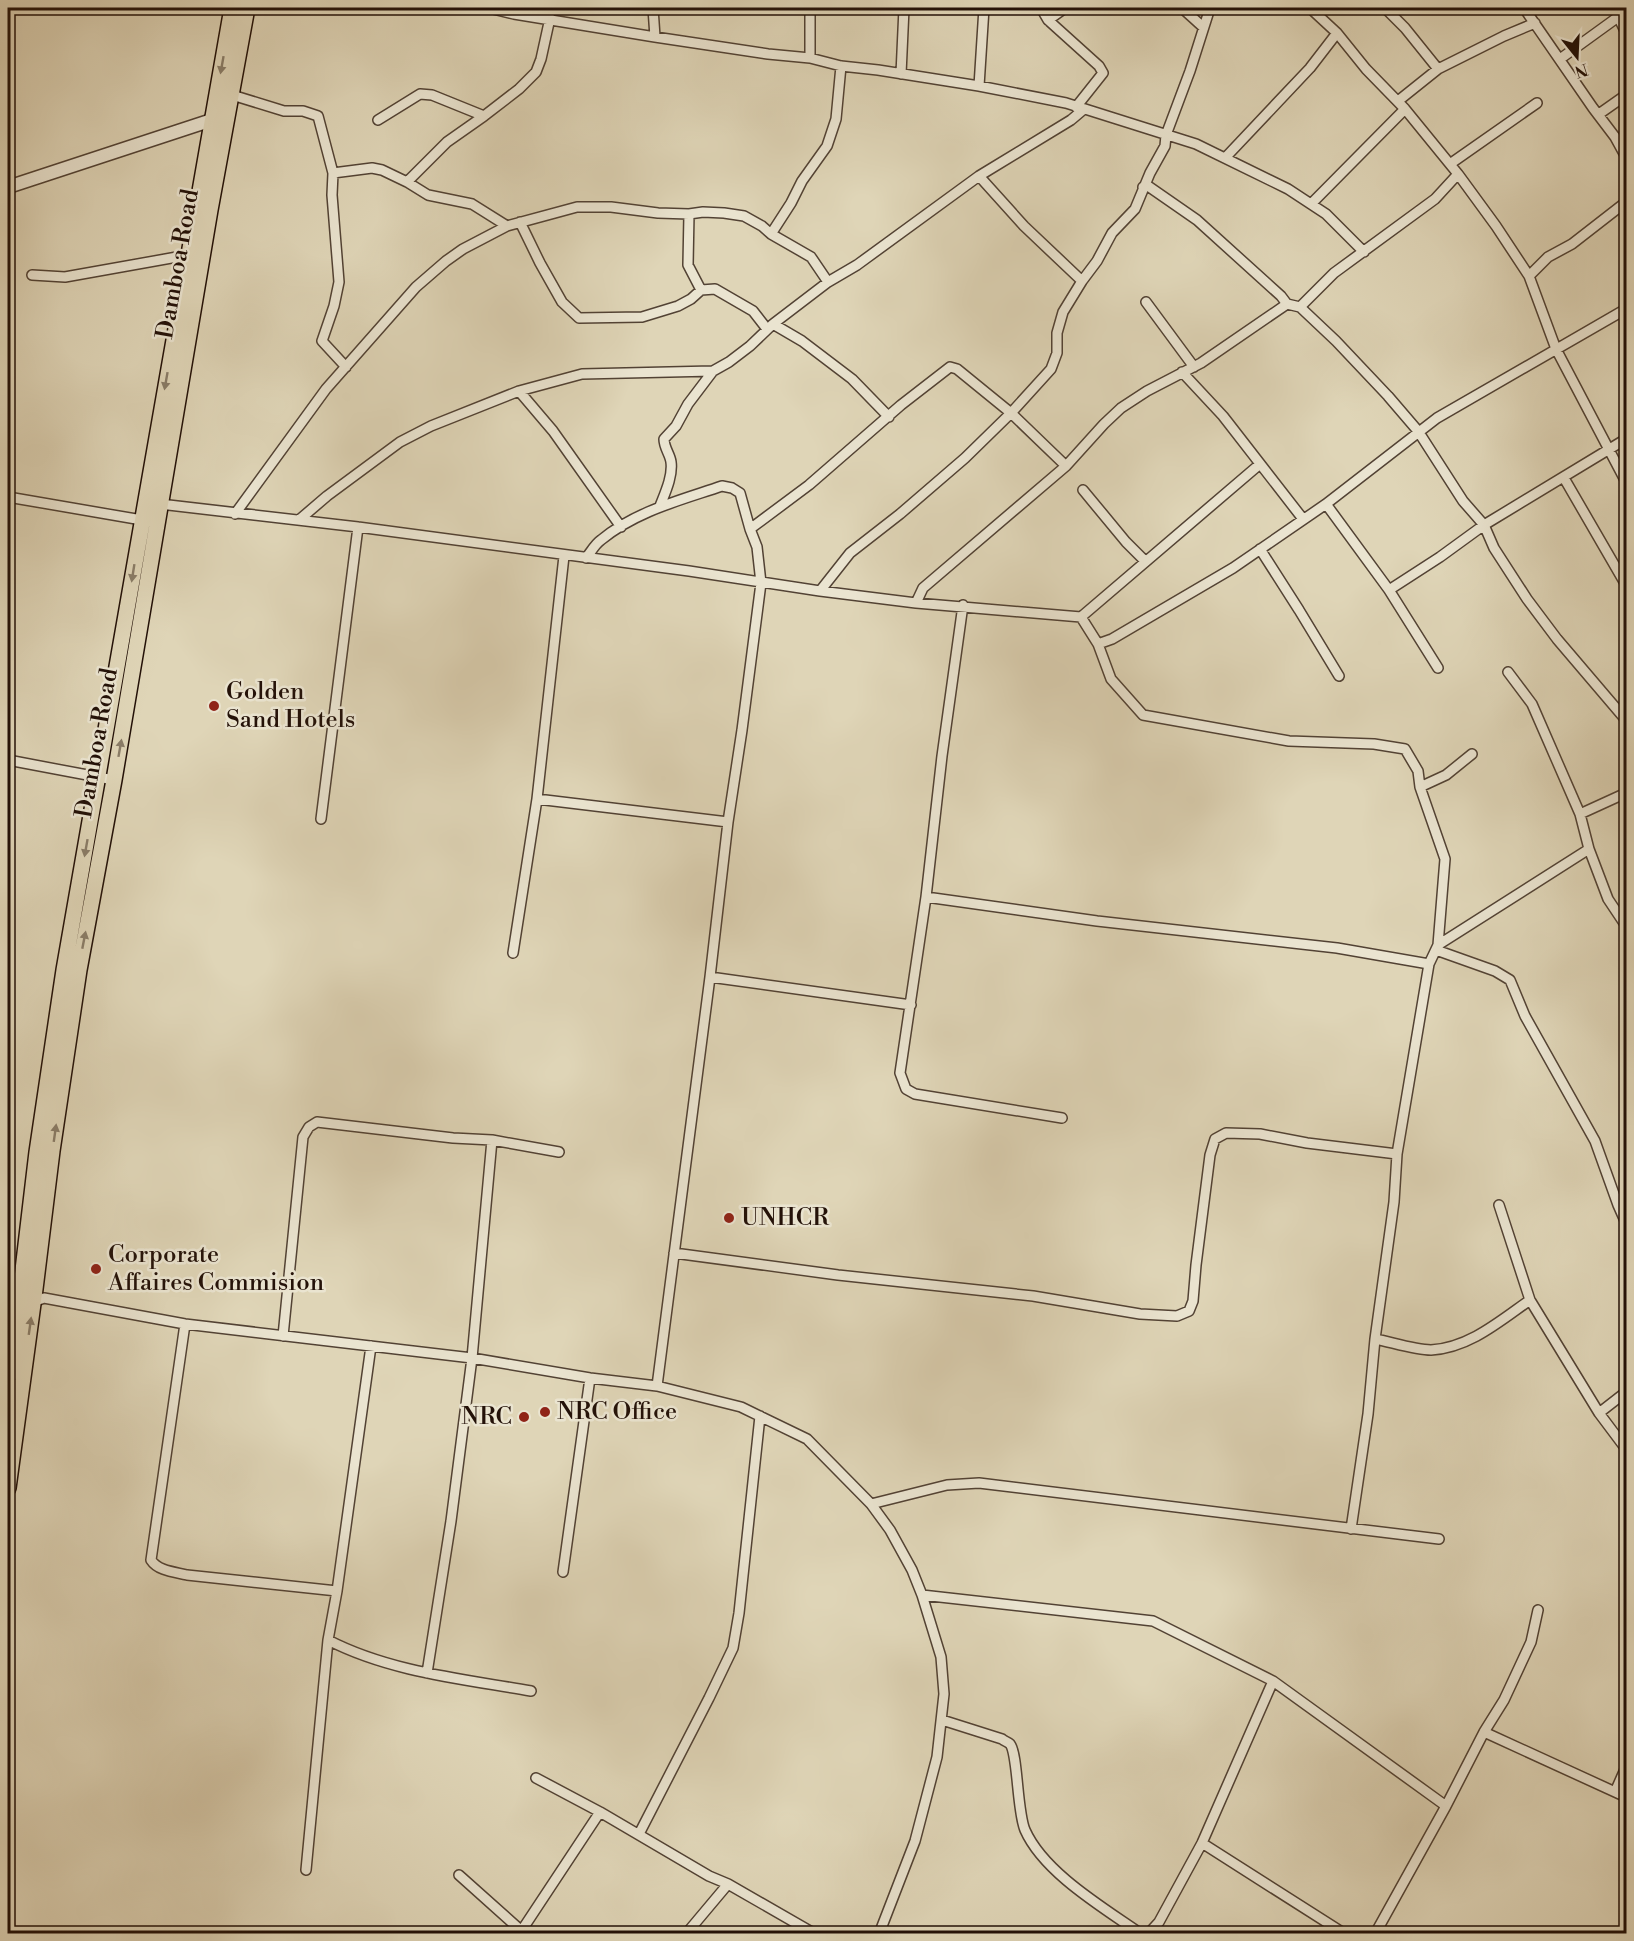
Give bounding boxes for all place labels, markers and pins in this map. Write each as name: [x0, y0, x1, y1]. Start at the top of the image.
place label: Golden Sand Hotels: [226, 677, 355, 735]
marker: Golden Sand Hotels: [207, 699, 221, 713]
place label: UNHCR: [741, 1203, 830, 1233]
marker: UNHCR: [722, 1211, 736, 1225]
place label: Corporate Affaires Commision: [107, 1240, 324, 1298]
marker: Corporate Affaires Commision: [89, 1262, 103, 1276]
place label: NRC Office: [557, 1397, 677, 1427]
place label: NRC: [461, 1402, 512, 1432]
marker: NRC Office: [538, 1405, 552, 1419]
marker: NRC: [517, 1410, 531, 1424]

